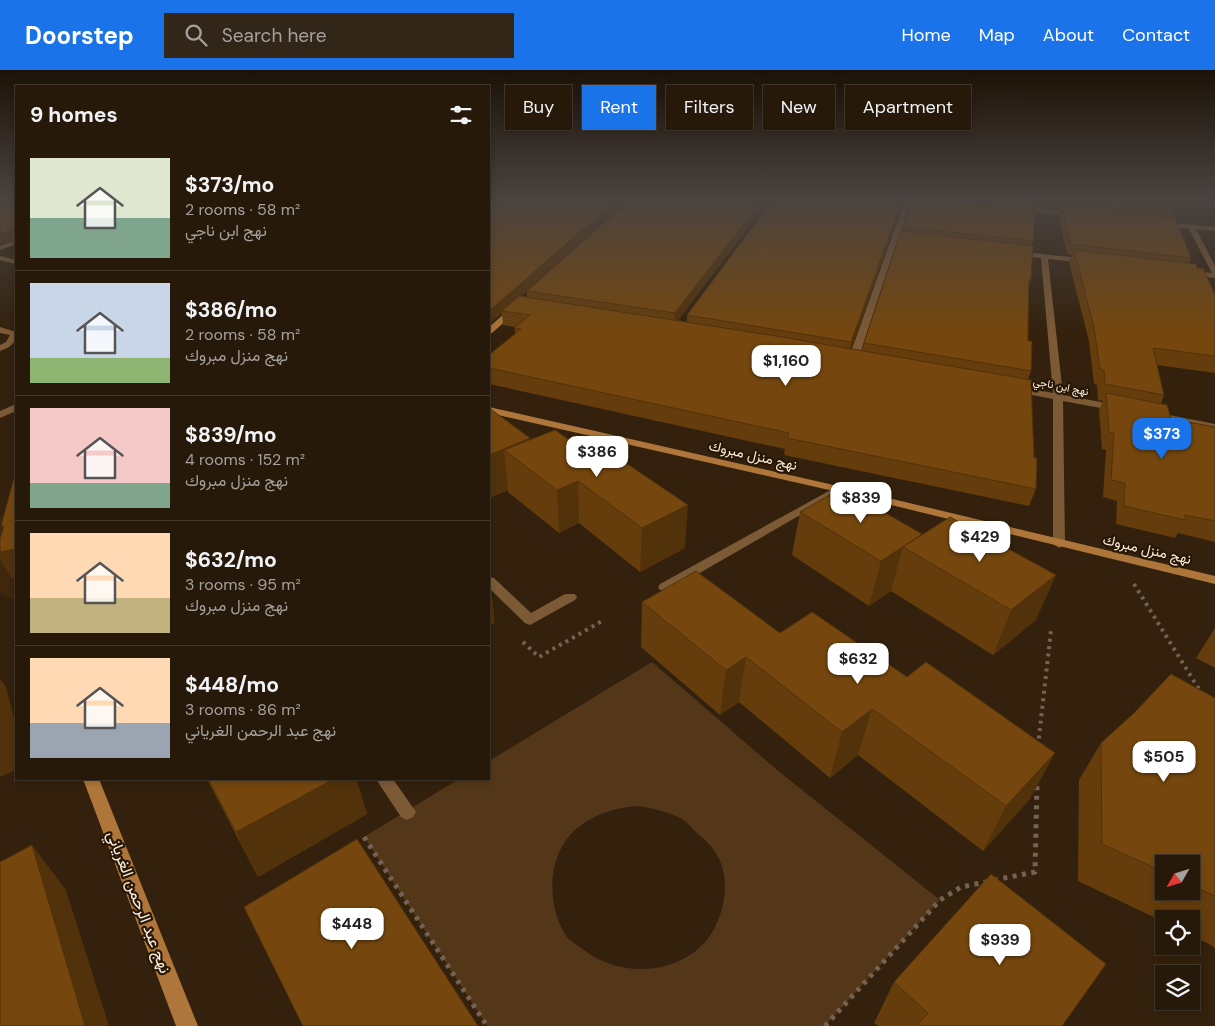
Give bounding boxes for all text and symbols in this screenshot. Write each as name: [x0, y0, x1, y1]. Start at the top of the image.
search box: [164, 13, 514, 58]
text: Doorstep: [25, 20, 134, 51]
icon: search: [182, 21, 210, 49]
text: Search here: [222, 23, 327, 48]
text: Home: [901, 23, 951, 47]
text: Map: [979, 23, 1015, 47]
text: About: [1043, 23, 1094, 47]
text: Contact: [1122, 23, 1190, 47]
chip: Buy: [505, 85, 572, 130]
chip: Rent: [582, 85, 656, 130]
chip: Filters: [666, 85, 753, 130]
chip: New: [763, 85, 835, 130]
chip: Apartment: [845, 85, 971, 130]
text: 9 homes: [30, 101, 118, 129]
icon: filters: [447, 101, 475, 129]
text: $373/mo: [185, 171, 274, 199]
icon: home: [70, 178, 130, 238]
text: 2 rooms · 58 m²: [185, 199, 300, 220]
text: نهج ابن ناجي: [185, 220, 267, 241]
text: $386/mo: [185, 296, 277, 324]
icon: home: [70, 303, 130, 363]
text: 2 rooms · 58 m²: [185, 324, 300, 345]
pin: $1,160: [745, 344, 827, 387]
text: نهج منزل مبروك: [185, 345, 288, 366]
text: $1,160: [763, 350, 809, 371]
street label: نهج ابن ناجي: [1031, 374, 1090, 401]
pin: $373: [1132, 418, 1192, 460]
text: $839/mo: [185, 421, 277, 449]
text: $373: [1143, 423, 1181, 444]
icon: home: [70, 428, 130, 488]
pin: $386: [567, 436, 627, 478]
street label: نهج منزل مبروك: [707, 436, 799, 476]
text: $386: [577, 441, 617, 462]
text: 4 rooms · 152 m²: [185, 449, 305, 470]
text: نهج منزل مبروك: [185, 470, 288, 491]
pin: $839: [831, 482, 891, 524]
text: $839: [841, 487, 881, 508]
pin: $429: [950, 520, 1010, 563]
text: $429: [960, 526, 1000, 547]
street label: نهج منزل مبروك: [1101, 530, 1193, 570]
text: $632/mo: [185, 546, 277, 574]
icon: home: [70, 553, 130, 613]
text: 3 rooms · 95 m²: [185, 574, 301, 595]
text: نهج منزل مبروك: [185, 595, 288, 616]
pin: $632: [828, 642, 888, 685]
text: $632: [839, 648, 877, 669]
text: $448/mo: [185, 671, 279, 699]
icon: home: [70, 678, 130, 738]
text: 3 rooms · 86 m²: [185, 699, 301, 720]
text: نهج عبد الرحمن الغرياني: [185, 720, 336, 741]
pin: $505: [1134, 740, 1194, 783]
text: $505: [1144, 746, 1184, 767]
street label: نهج عبد الرحمن الغرياني: [99, 828, 176, 977]
north arrow: [1155, 855, 1200, 900]
map controls: [1155, 855, 1200, 1010]
pin: $448: [322, 908, 382, 950]
button: locate: [1155, 910, 1200, 955]
text: $448: [332, 913, 372, 934]
pin: $939: [970, 924, 1030, 966]
text: $939: [980, 929, 1020, 950]
button: layers: [1155, 965, 1200, 1010]

